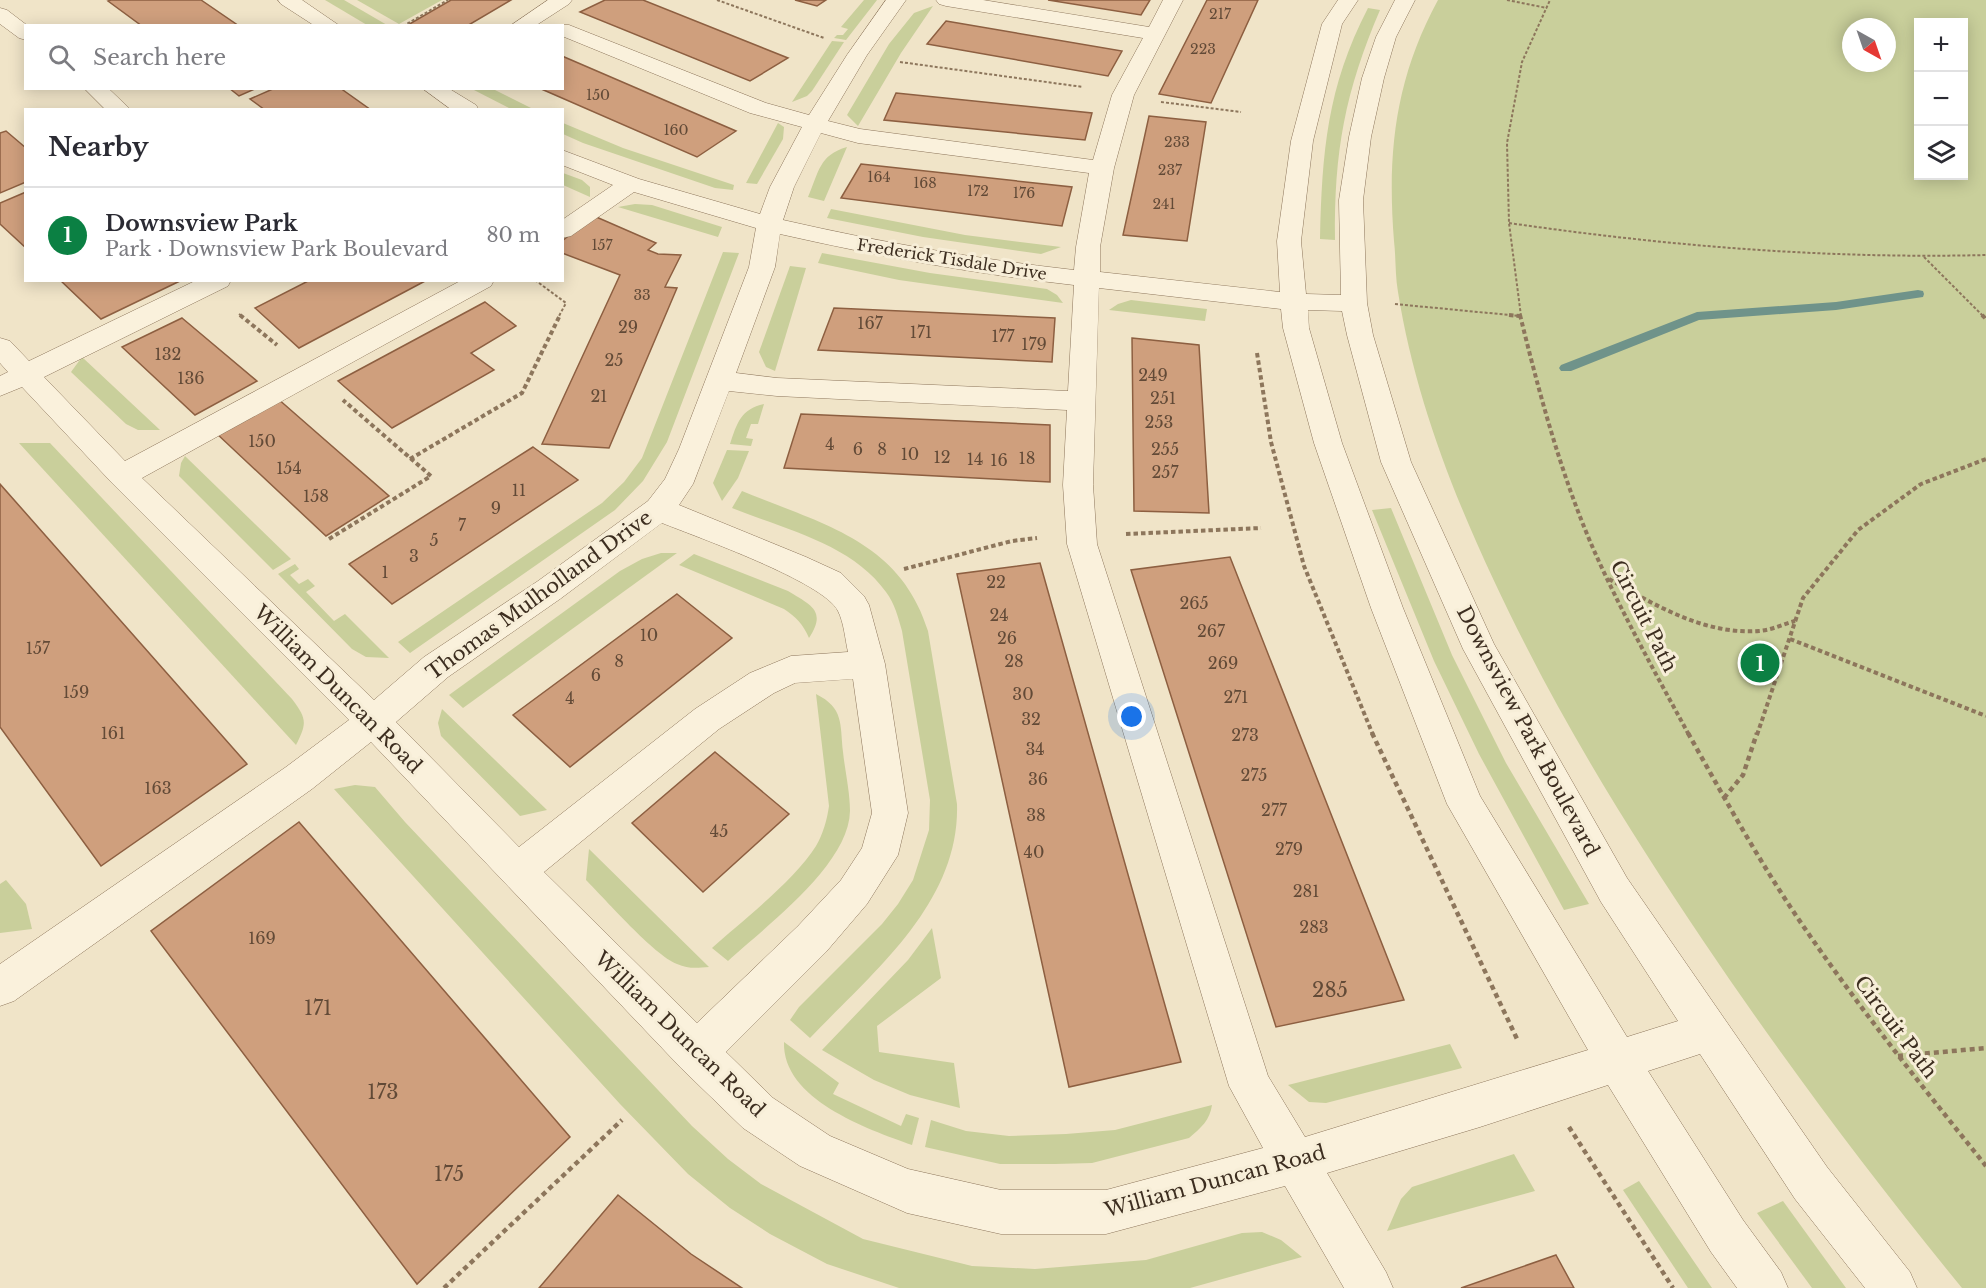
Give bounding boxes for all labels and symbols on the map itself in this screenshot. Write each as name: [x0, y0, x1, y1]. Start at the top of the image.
house number: 217: [1209, 5, 1232, 23]
north arrow: [1842, 18, 1896, 72]
house number: 223: [1190, 40, 1216, 58]
house number: 150: [586, 86, 610, 104]
house number: 160: [663, 121, 689, 139]
house number: 233: [1164, 133, 1190, 151]
house number: 237: [1158, 161, 1183, 179]
house number: 164: [867, 168, 891, 186]
house number: 168: [913, 174, 937, 192]
house number: 172: [967, 182, 989, 200]
house number: 176: [1013, 184, 1035, 202]
house number: 241: [1152, 195, 1176, 213]
street label: Frederick Tisdale Drive: [856, 234, 1048, 284]
house number: 157: [591, 236, 614, 254]
house number: 33: [633, 286, 651, 304]
house number: 167: [857, 313, 884, 333]
house number: 29: [618, 317, 638, 337]
house number: 171: [910, 322, 932, 342]
house number: 177: [991, 326, 1016, 346]
house number: 179: [1021, 334, 1047, 354]
house number: 132: [155, 344, 181, 364]
house number: 25: [605, 350, 623, 370]
house number: 249: [1138, 365, 1168, 385]
house number: 136: [177, 368, 205, 388]
house number: 21: [591, 386, 608, 406]
house number: 251: [1150, 388, 1176, 408]
house number: 253: [1145, 412, 1173, 432]
house number: 150: [248, 431, 276, 451]
house number: 4: [825, 434, 835, 454]
house number: 6: [853, 439, 863, 459]
house number: 8: [877, 439, 887, 459]
house number: 255: [1151, 439, 1179, 459]
house number: 10: [901, 444, 919, 464]
house number: 12: [934, 447, 951, 467]
house number: 18: [1019, 448, 1035, 468]
house number: 14: [967, 449, 983, 469]
house number: 16: [990, 450, 1008, 470]
house number: 154: [276, 458, 302, 478]
house number: 257: [1152, 462, 1179, 482]
house number: 11: [512, 480, 526, 500]
house number: 158: [303, 486, 329, 506]
house number: 9: [491, 498, 501, 518]
street label: Thomas Mulholland Drive: [422, 505, 656, 685]
house number: 7: [458, 515, 467, 535]
house number: 5: [429, 530, 439, 550]
house number: 3: [409, 546, 419, 566]
street label: Circuit Path: [1606, 556, 1683, 676]
house number: 1: [381, 562, 389, 582]
house number: 22: [986, 572, 1006, 592]
house number: 265: [1179, 593, 1209, 613]
street label: William Duncan Road: [248, 599, 427, 778]
street label: Downsview Park Boulevard: [1452, 602, 1604, 860]
house number: 24: [989, 605, 1009, 625]
house number: 267: [1197, 621, 1226, 641]
house number: 10: [640, 625, 658, 645]
house number: 26: [997, 628, 1017, 648]
house number: 157: [26, 638, 51, 658]
pin: 1: [1740, 640, 1780, 686]
house number: 8: [614, 651, 624, 671]
house number: 28: [1004, 651, 1024, 671]
house number: 269: [1208, 653, 1238, 673]
house number: 6: [591, 665, 601, 685]
house number: 159: [63, 682, 89, 702]
house number: 30: [1012, 684, 1034, 704]
house number: 271: [1223, 687, 1249, 707]
house number: 4: [565, 688, 575, 708]
your location: [1117, 702, 1146, 731]
house number: 32: [1021, 709, 1041, 729]
house number: 161: [101, 723, 125, 743]
house number: 273: [1231, 725, 1259, 745]
house number: 34: [1025, 739, 1045, 759]
house number: 275: [1241, 765, 1267, 785]
house number: 36: [1028, 769, 1048, 789]
house number: 163: [144, 778, 172, 798]
house number: 277: [1261, 800, 1288, 820]
house number: 38: [1026, 805, 1046, 825]
house number: 45: [710, 821, 728, 841]
house number: 279: [1275, 839, 1303, 859]
house number: 40: [1024, 842, 1044, 862]
house number: 281: [1293, 881, 1319, 901]
house number: 283: [1299, 917, 1329, 937]
house number: 169: [248, 928, 276, 948]
street label: William Duncan Road: [589, 946, 770, 1122]
street label: Circuit Path: [1850, 971, 1943, 1083]
house number: 285: [1312, 978, 1348, 1002]
house number: 171: [304, 996, 332, 1020]
house number: 173: [367, 1080, 399, 1104]
street label: William Duncan Road: [1101, 1140, 1328, 1222]
house number: 175: [434, 1162, 464, 1186]

